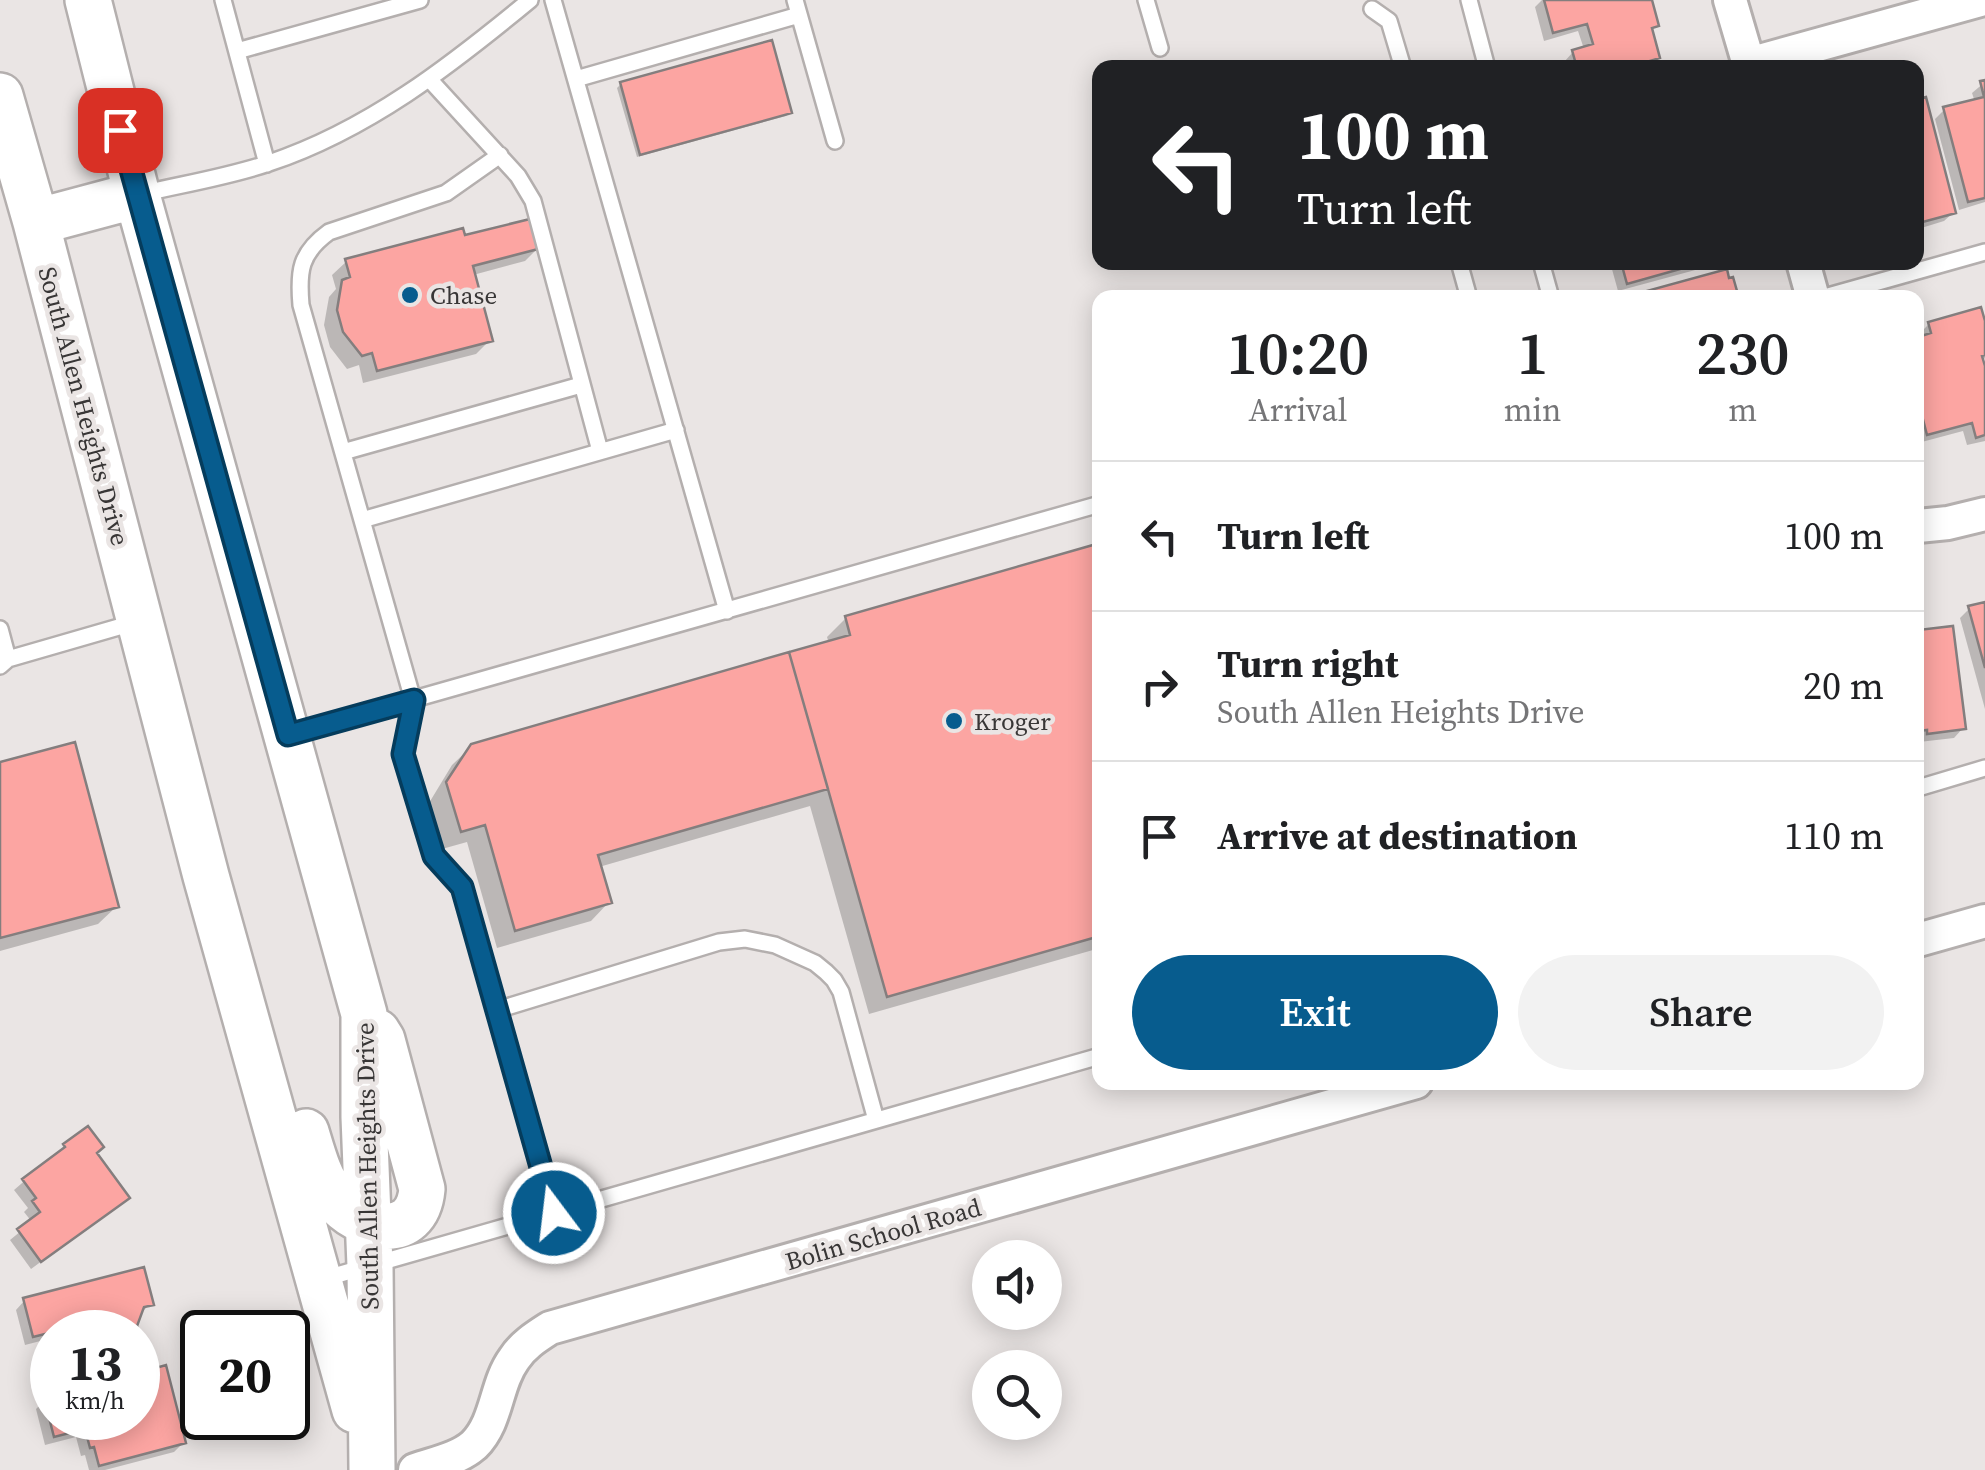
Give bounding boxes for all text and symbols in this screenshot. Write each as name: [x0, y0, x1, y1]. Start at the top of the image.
text: 100 m: [1297, 86, 1489, 182]
pin: [78, 88, 163, 173]
icon: left: [1132, 100, 1262, 230]
icon: arrive: [93, 103, 148, 158]
text: Turn left: [1297, 177, 1471, 239]
street label: South Allen Heights Drive: [30, 263, 138, 549]
place label: Chase: [430, 278, 497, 312]
marker: Chase: [399, 284, 421, 306]
text: 10:20: [1226, 312, 1369, 394]
text: 1: [1517, 312, 1548, 394]
text: 230: [1696, 312, 1790, 394]
text: Arrival: [1248, 388, 1347, 432]
text: min: [1504, 388, 1561, 432]
text: m: [1728, 388, 1757, 432]
icon: left: [1132, 509, 1187, 564]
text: Turn left: [1217, 510, 1369, 562]
text: 100 m: [1784, 510, 1884, 562]
text: Turn right: [1217, 638, 1399, 690]
icon: right: [1132, 659, 1187, 714]
text: 20 m: [1803, 660, 1884, 712]
text: South Allen Heights Drive: [1217, 690, 1585, 734]
place label: Kroger: [974, 704, 1051, 738]
marker: Kroger: [943, 710, 965, 732]
icon: arrive: [1132, 809, 1187, 864]
text: Arrive at destination: [1217, 810, 1578, 862]
text: 110 m: [1784, 810, 1884, 862]
button: Exit: [1132, 955, 1498, 1070]
button: Share: [1518, 955, 1884, 1070]
street label: South Allen Heights Drive: [347, 1022, 387, 1310]
position arrow: [502, 1161, 606, 1265]
street label: Bolin School Road: [781, 1190, 985, 1278]
map controls: [972, 1240, 1062, 1440]
button: sound: [972, 1240, 1062, 1330]
speed limit sign: 20: [180, 1310, 310, 1440]
text: 13: [68, 1328, 122, 1397]
button: search: [972, 1350, 1062, 1440]
text: km/h: [65, 1383, 125, 1417]

